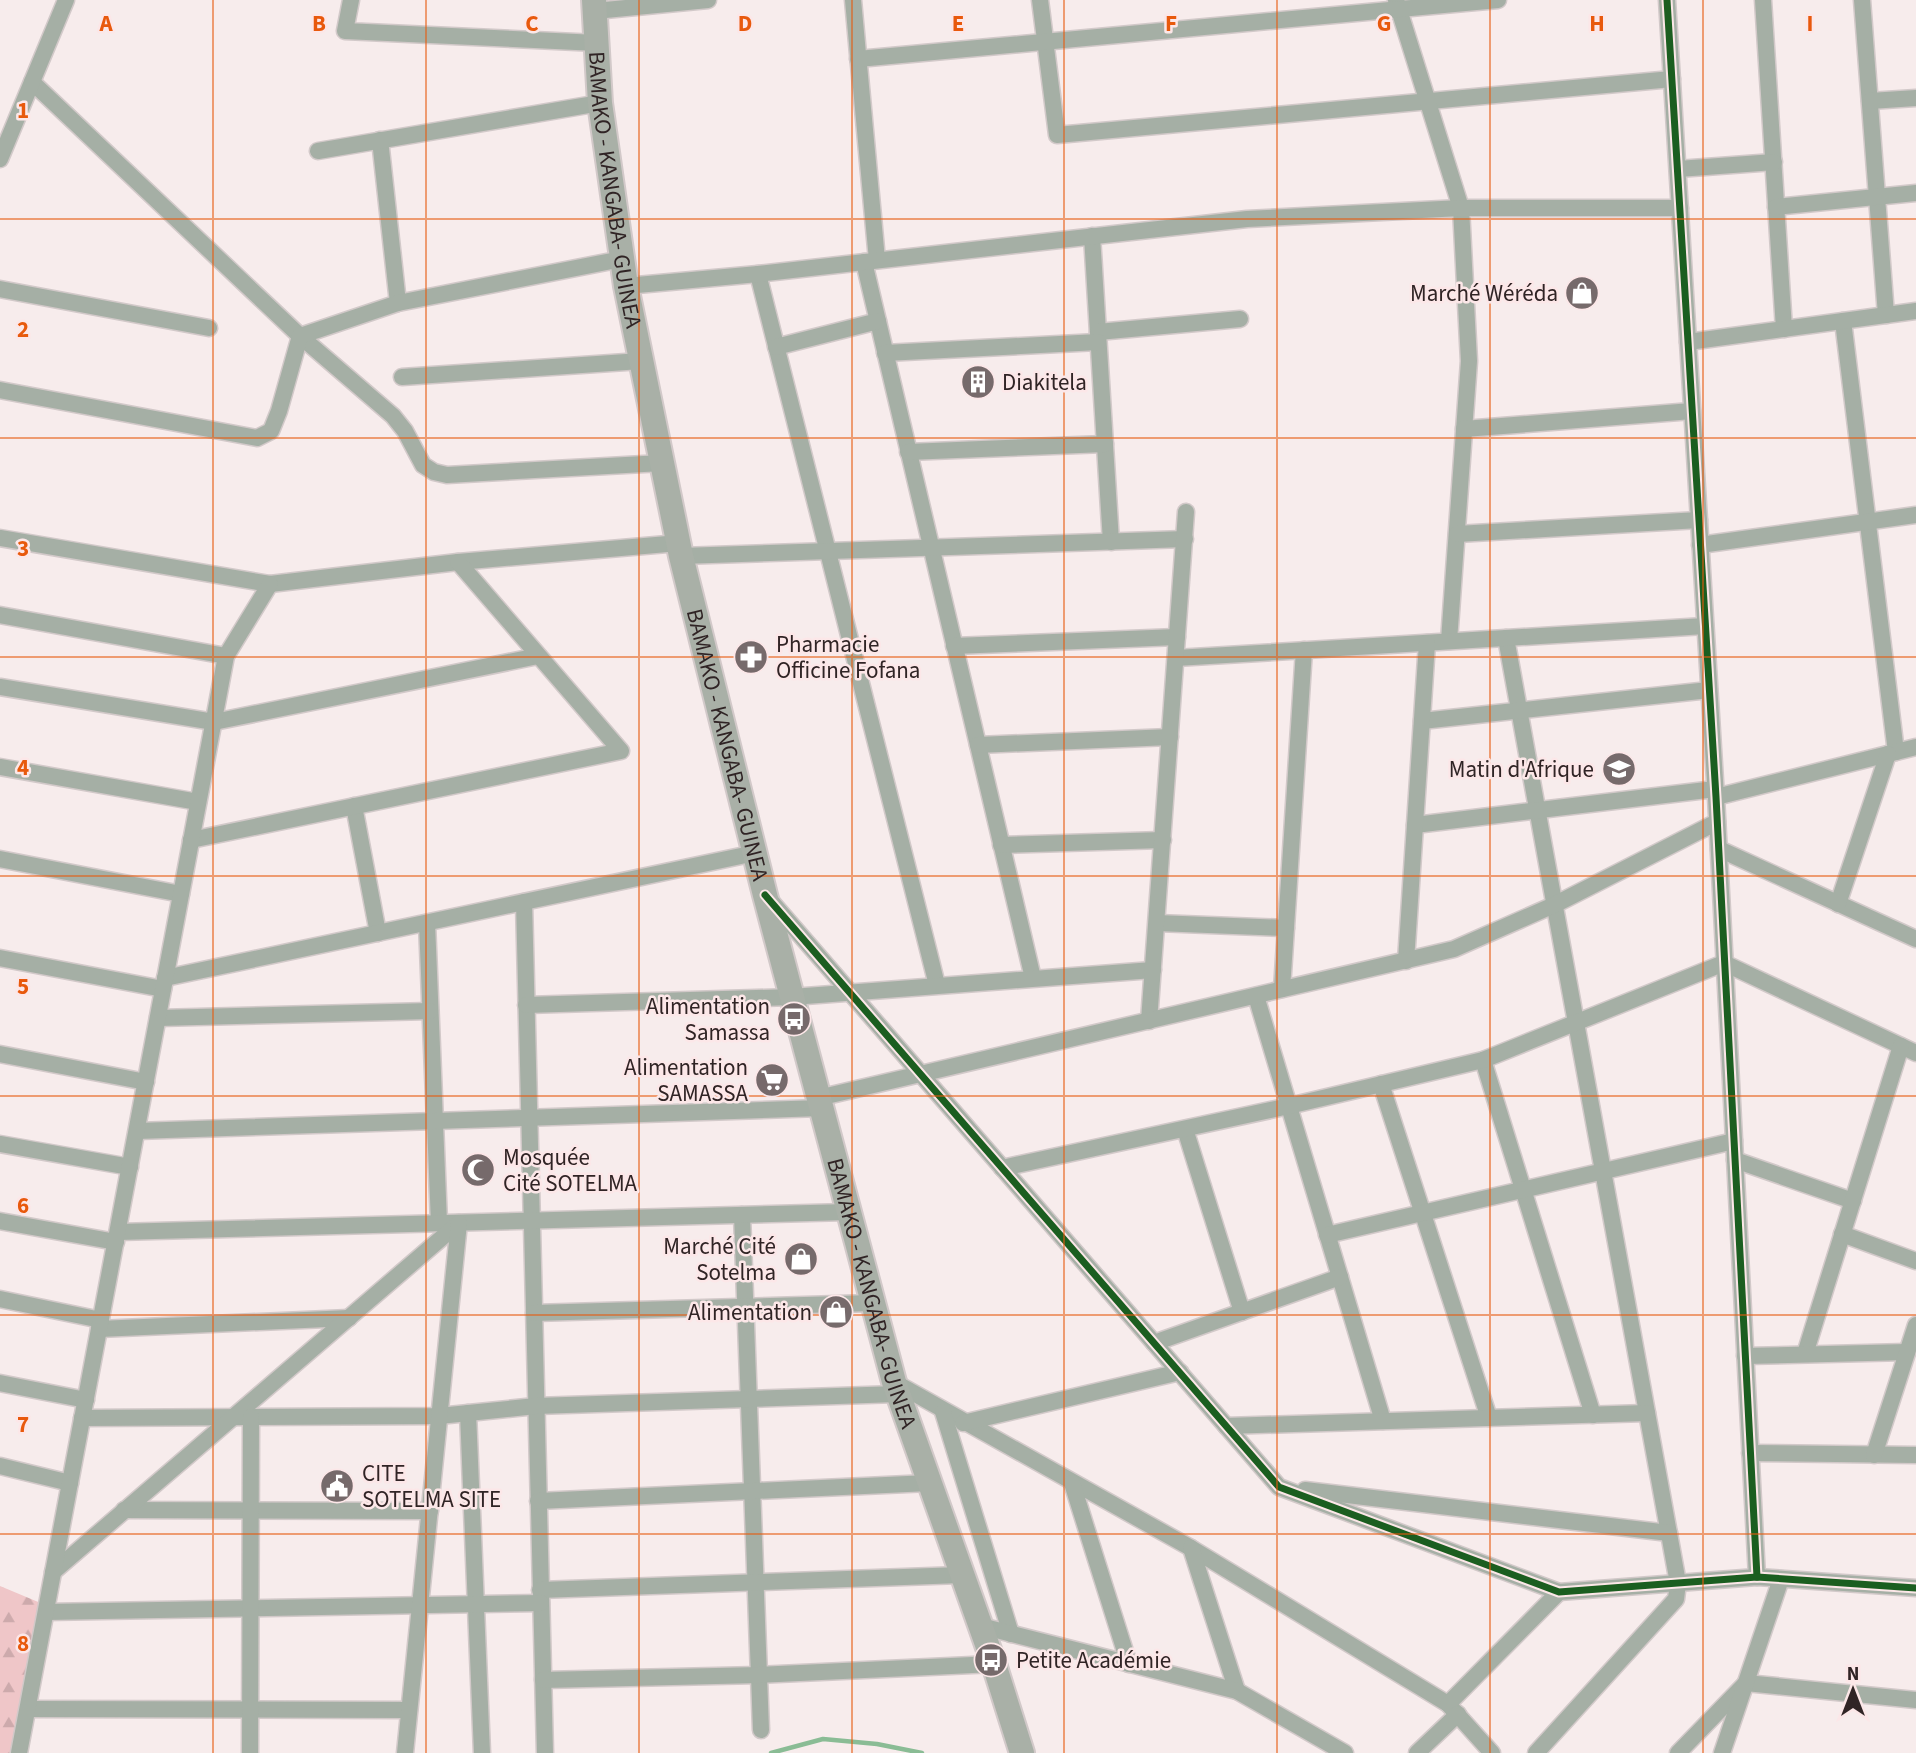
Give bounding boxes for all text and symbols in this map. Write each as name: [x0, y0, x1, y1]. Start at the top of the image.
text: A: [98, 7, 113, 40]
text: B: [312, 7, 326, 40]
text: C: [525, 7, 539, 40]
text: D: [738, 7, 752, 40]
text: E: [952, 7, 964, 40]
text: F: [1165, 7, 1177, 40]
text: G: [1377, 7, 1391, 40]
text: H: [1589, 7, 1605, 40]
text: I: [1807, 7, 1813, 40]
street label: BAMAKO - KANGABA- GUINEA: [580, 50, 650, 332]
text: 1: [17, 94, 29, 127]
shop icon: Marché Wéréda: [1563, 274, 1601, 312]
place label: Marché Wéréda: [1410, 277, 1558, 310]
text: 2: [17, 313, 29, 346]
building icon: Diakitela: [959, 363, 997, 401]
place label: Diakitela: [1002, 366, 1087, 399]
text: 3: [17, 532, 29, 565]
street label: BAMAKO - KANGABA- GUINEA: [678, 605, 777, 885]
place label: Pharmacie Officine Fofana: [776, 628, 920, 687]
pharmacy icon: Pharmacie Officine Fofana: [732, 638, 770, 676]
school or university icon: Matin d'Afrique: [1600, 750, 1638, 788]
text: 4: [17, 751, 29, 784]
place label: Matin d'Afrique: [1449, 753, 1594, 786]
text: 5: [17, 970, 29, 1003]
place label: Alimentation Samassa: [646, 990, 770, 1049]
bus stop icon: Alimentation Samassa: [775, 1000, 813, 1038]
place label: Alimentation SAMASSA: [624, 1051, 748, 1110]
supermarket icon: Alimentation SAMASSA: [753, 1061, 791, 1099]
place label: Mosquée Cité SOTELMA: [503, 1141, 638, 1200]
mosque icon: Mosquée Cité SOTELMA: [459, 1151, 497, 1189]
street label: BAMAKO - KANGABA- GUINEA: [818, 1154, 925, 1433]
text: 6: [17, 1189, 29, 1222]
place label: Marché Cité Sotelma: [663, 1230, 776, 1289]
shop icon: Marché Cité Sotelma: [782, 1240, 820, 1278]
shop icon: Alimentation: [817, 1293, 855, 1331]
place label: Alimentation: [688, 1296, 812, 1329]
text: 7: [17, 1408, 29, 1441]
place label: CITE SOTELMA SITE: [362, 1457, 501, 1516]
public building icon: CITE SOTELMA SITE: [318, 1467, 356, 1505]
text: 8: [17, 1627, 29, 1660]
bus stop icon: Petite Académie: [972, 1641, 1010, 1679]
place label: Petite Académie: [1016, 1644, 1171, 1677]
north arrow: [1818, 1655, 1888, 1725]
text: N: [1847, 1661, 1859, 1688]

